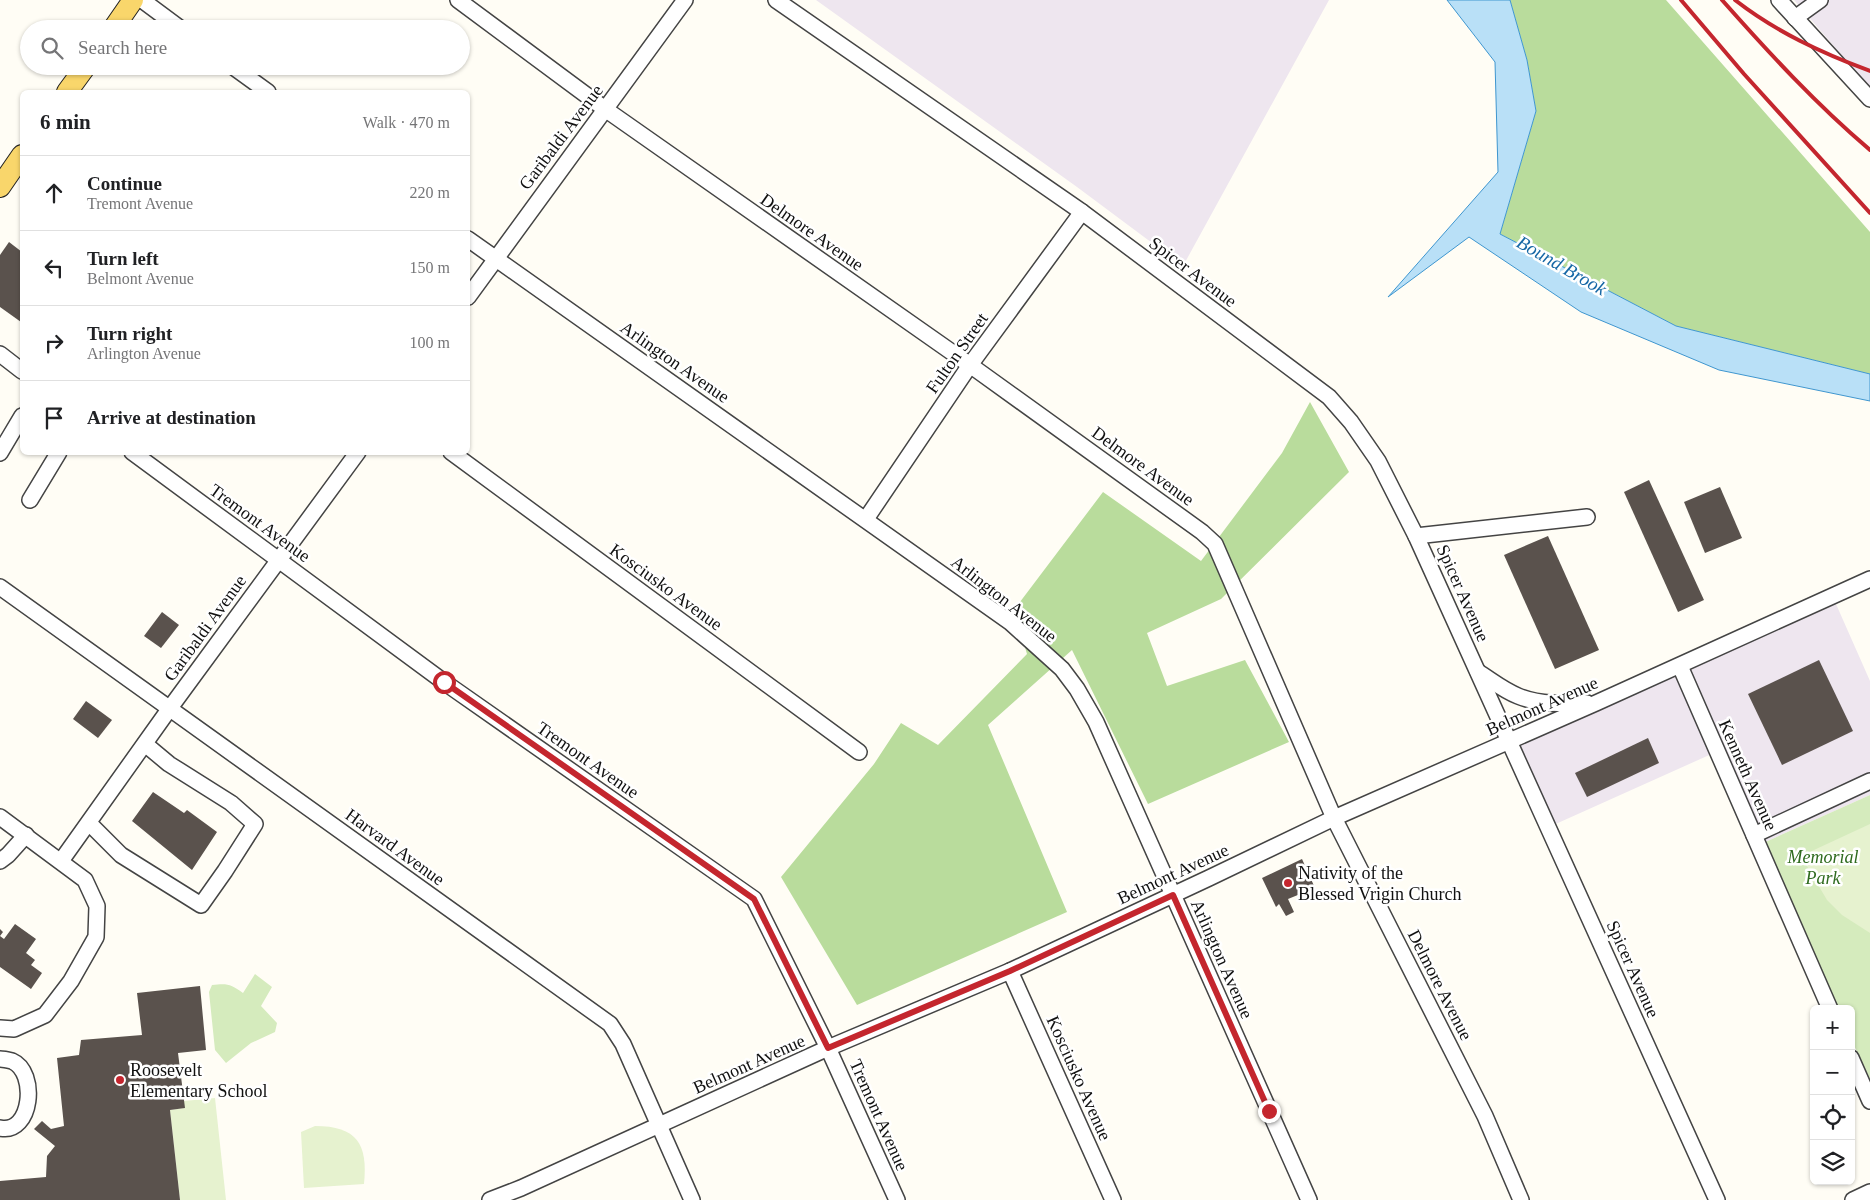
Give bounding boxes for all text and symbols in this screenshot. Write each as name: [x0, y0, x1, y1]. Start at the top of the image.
search box: [20, 20, 470, 75]
icon: search: [38, 34, 66, 62]
text: Search here: [78, 37, 167, 58]
street label: Garibaldi Avenue: [515, 81, 607, 193]
text: 6 min: [40, 110, 91, 134]
text: Walk · 470 m: [363, 114, 450, 131]
text: Continue: [87, 173, 162, 194]
icon: ahead: [40, 179, 68, 207]
text: 220 m: [410, 184, 450, 201]
street label: Delmore Avenue: [757, 189, 867, 275]
text: Tremont Avenue: [87, 195, 193, 212]
water label: Bound Brook: [1513, 231, 1611, 300]
street label: Spicer Avenue: [1145, 233, 1241, 311]
text: Turn left: [87, 248, 159, 269]
icon: left: [40, 254, 68, 282]
text: 150 m: [410, 259, 450, 276]
text: Belmont Avenue: [87, 270, 194, 287]
street label: Fulton Street: [922, 309, 992, 397]
street label: Arlington Avenue: [617, 317, 733, 407]
text: Turn right: [87, 323, 172, 344]
icon: right: [40, 329, 68, 357]
text: 100 m: [410, 334, 450, 351]
text: Arlington Avenue: [87, 345, 201, 362]
icon: arrive: [40, 404, 68, 432]
text: Arrive at destination: [87, 407, 256, 428]
street label: Delmore Avenue: [1088, 422, 1198, 510]
street label: Tremont Avenue: [206, 480, 314, 566]
street label: Kosciusko Avenue: [606, 539, 726, 635]
street label: Spicer Avenue: [1433, 541, 1493, 645]
street label: Arlington Avenue: [947, 552, 1061, 646]
street label: Garibaldi Avenue: [160, 571, 250, 685]
route start: [433, 671, 456, 694]
street label: Belmont Avenue: [1483, 672, 1601, 740]
street label: Kenneth Avenue: [1715, 717, 1781, 833]
street label: Tremont Avenue: [533, 718, 643, 802]
street label: Harvard Avenue: [342, 804, 448, 890]
street label: Belmont Avenue: [1114, 840, 1232, 908]
park label: Memorial Park: [1787, 847, 1859, 888]
place label: Nativity of the Blessed Vrigin Church: [1298, 863, 1462, 904]
marker: Nativity of the Blessed Vrigin Church: [1282, 877, 1294, 889]
street label: Arlington Avenue: [1187, 896, 1257, 1022]
street label: Spicer Avenue: [1603, 917, 1663, 1021]
street label: Delmore Avenue: [1404, 926, 1476, 1044]
map controls: [1810, 1005, 1855, 1185]
button: +: [1810, 1005, 1855, 1050]
street label: Kosciusko Avenue: [1043, 1013, 1115, 1143]
street label: Belmont Avenue: [690, 1030, 808, 1098]
button: −: [1810, 1050, 1855, 1095]
street label: Tremont Avenue: [846, 1056, 912, 1174]
place label: Roosevelt Elementary School: [130, 1060, 267, 1101]
marker: Roosevelt Elementary School: [114, 1074, 126, 1086]
button: locate: [1810, 1095, 1855, 1140]
route end: [1258, 1100, 1281, 1123]
button: layers: [1810, 1140, 1855, 1185]

